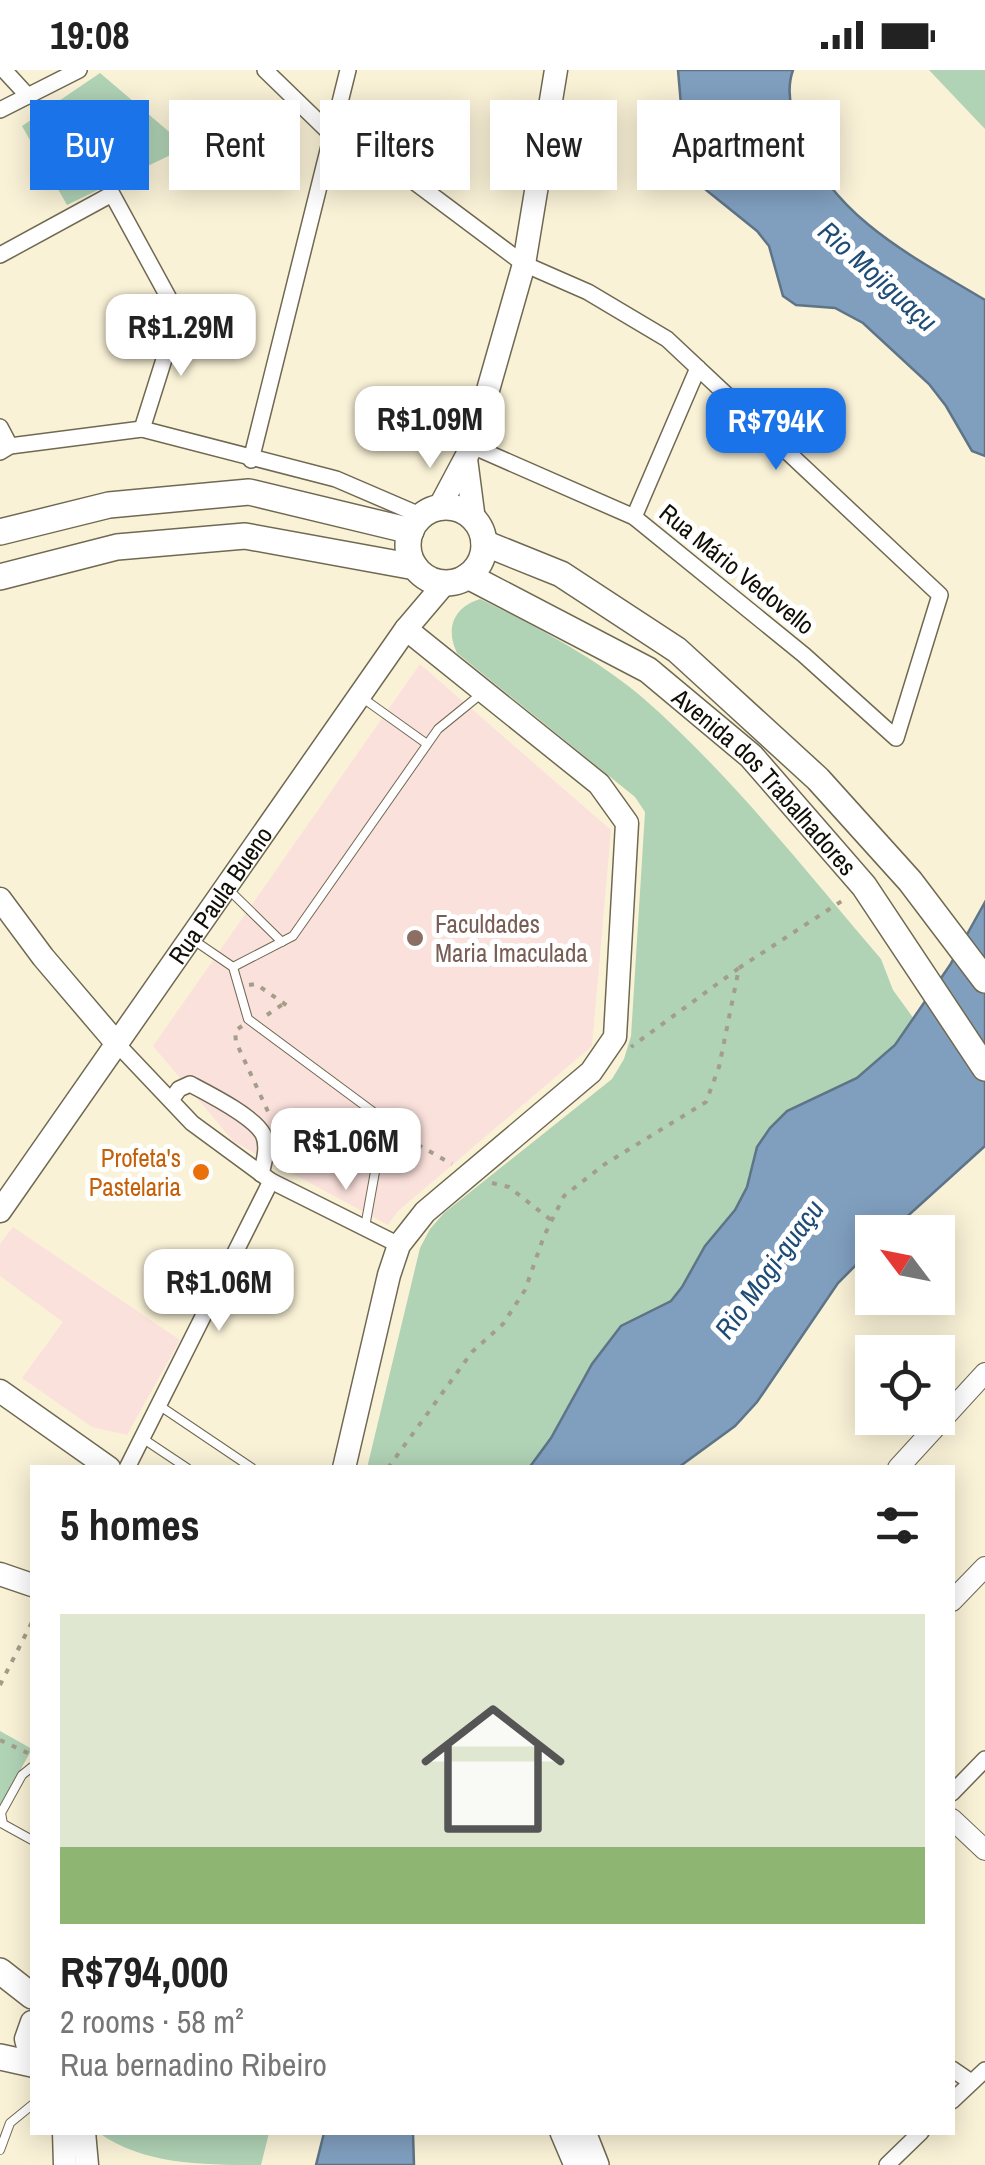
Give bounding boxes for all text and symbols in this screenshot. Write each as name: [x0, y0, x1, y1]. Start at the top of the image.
text: 19:08: [50, 10, 130, 61]
chip: Buy: [30, 100, 149, 190]
chip: Rent: [169, 100, 300, 190]
chip: Filters: [320, 100, 470, 190]
chip: New: [490, 100, 617, 190]
chip: Apartment: [637, 100, 840, 190]
water label: Rio Mojiguaçu: [810, 212, 946, 340]
pin: R$1.29M: [89, 294, 273, 379]
text: R$1.29M: [128, 305, 234, 348]
pin: R$1.09M: [338, 386, 522, 471]
pin: R$794K: [695, 388, 857, 473]
text: R$1.09M: [377, 397, 483, 440]
text: R$794K: [728, 399, 824, 442]
street label: Rua Mário Vedovello: [652, 496, 822, 642]
street label: Avenida dos Trabalhadores: [664, 680, 864, 883]
street label: Rua Paula Bueno: [160, 820, 280, 971]
place label: Faculdades Maria Imaculada: [435, 907, 588, 970]
marker: Faculdades Maria Imaculada: [404, 927, 426, 949]
pin: R$1.06M: [254, 1108, 438, 1193]
text: R$1.06M: [293, 1119, 399, 1162]
place label: Profeta's Pastelaria: [89, 1141, 182, 1204]
marker: Profeta's Pastelaria: [190, 1161, 212, 1183]
water label: Rio Mogi-guaçu: [706, 1192, 833, 1346]
north arrow: [855, 1215, 955, 1315]
map controls: [855, 1215, 955, 1435]
pin: R$1.06M: [127, 1249, 311, 1334]
text: R$1.06M: [166, 1260, 272, 1303]
button: locate: [855, 1335, 955, 1435]
text: 5 homes: [60, 1497, 200, 1553]
icon: filters: [870, 1498, 925, 1553]
icon: home: [403, 1679, 583, 1859]
text: R$794,000: [60, 1944, 229, 2000]
text: 2 rooms · 58 m²: [60, 2000, 244, 2043]
text: Rua bernadino Ribeiro: [60, 2043, 327, 2086]

